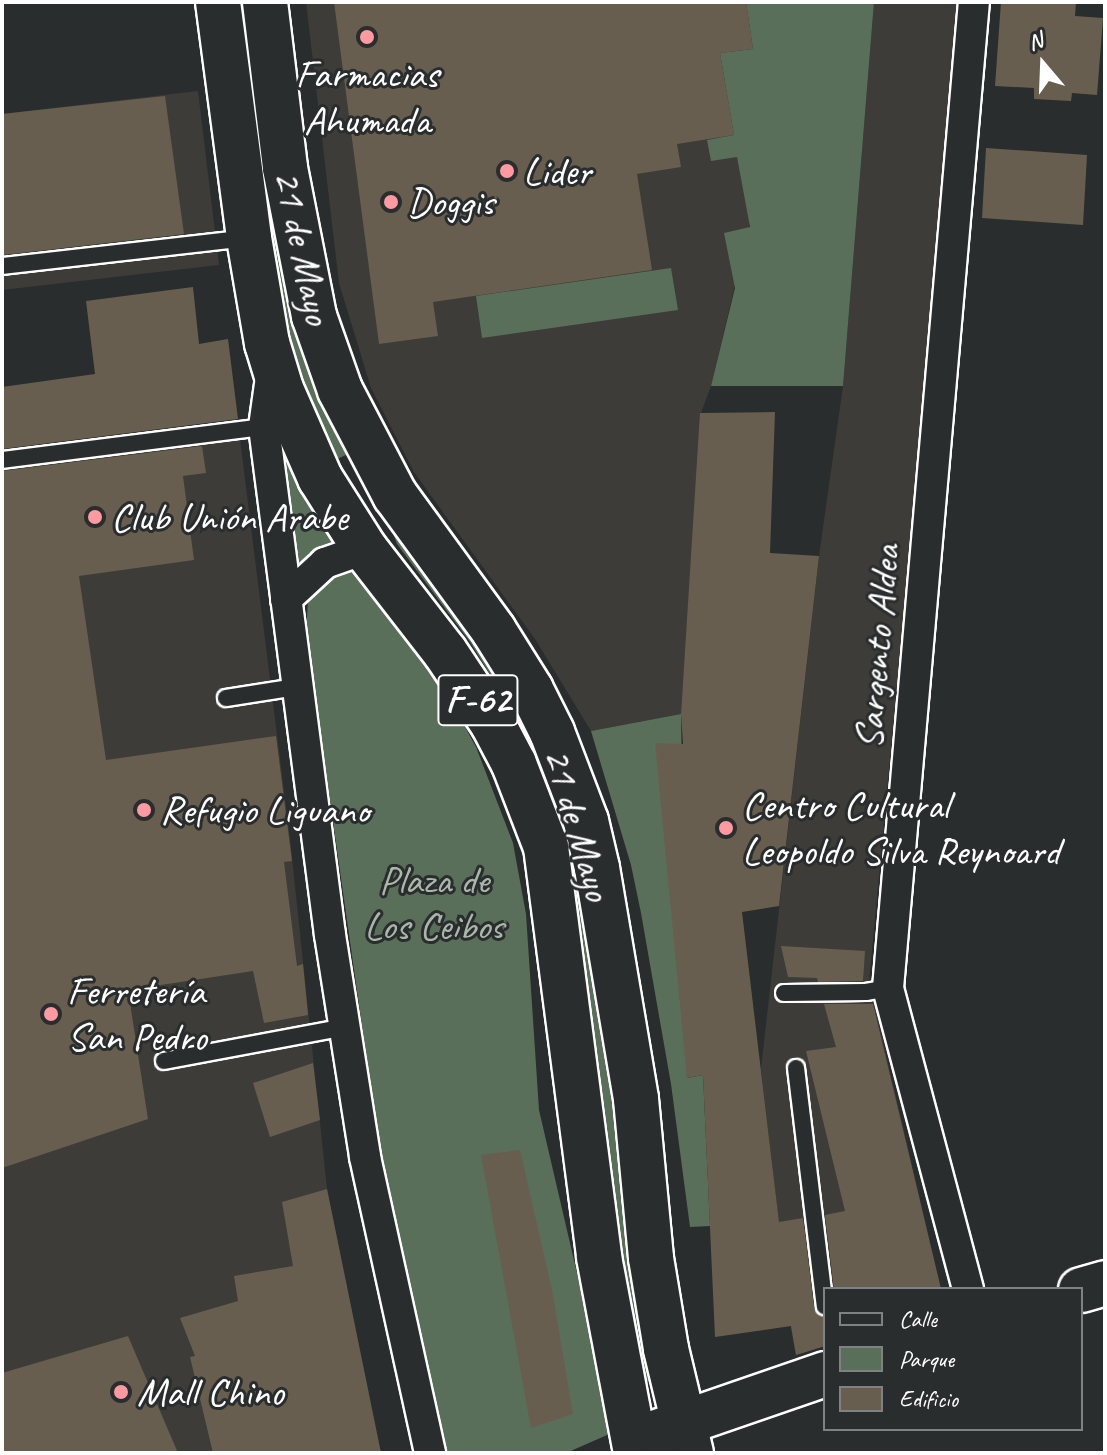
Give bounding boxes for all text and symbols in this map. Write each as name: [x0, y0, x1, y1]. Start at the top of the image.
north arrow: [1003, 24, 1083, 104]
text: N: [1024, 26, 1046, 57]
marker: Farmacias Ahumada: [358, 28, 376, 46]
place label: Farmacias Ahumada: [296, 50, 438, 144]
place label: Lider: [523, 147, 591, 195]
marker: Lider: [498, 162, 516, 180]
street label: 21 de Mayo: [263, 165, 343, 329]
place label: Doggis: [407, 178, 494, 226]
marker: Doggis: [382, 193, 400, 211]
place label: Club Unión Arabe: [111, 493, 347, 541]
marker: Club Unión Arabe: [86, 508, 104, 526]
street label: Sargento Aldea: [844, 543, 910, 751]
road number: F-62: [436, 666, 520, 734]
street label: 21 de Mayo: [533, 742, 623, 906]
place label: Centro Cultural Leopoldo Silva Reynoard: [742, 781, 1061, 875]
place label: Refugio Liguano: [160, 786, 368, 834]
marker: Refugio Liguano: [135, 801, 153, 819]
marker: Centro Cultural Leopoldo Silva Reynoard: [717, 819, 735, 837]
park label: Plaza de Los Ceibos: [365, 856, 503, 950]
place label: Ferretería San Pedro: [67, 967, 206, 1061]
marker: Ferretería San Pedro: [42, 1005, 60, 1023]
legend: [823, 1287, 1083, 1431]
text: Calle: [899, 1304, 937, 1334]
text: Parque: [899, 1344, 954, 1374]
place label: Mall Chino: [137, 1368, 284, 1416]
marker: Mall Chino: [112, 1383, 130, 1401]
text: Edificio: [899, 1384, 958, 1414]

